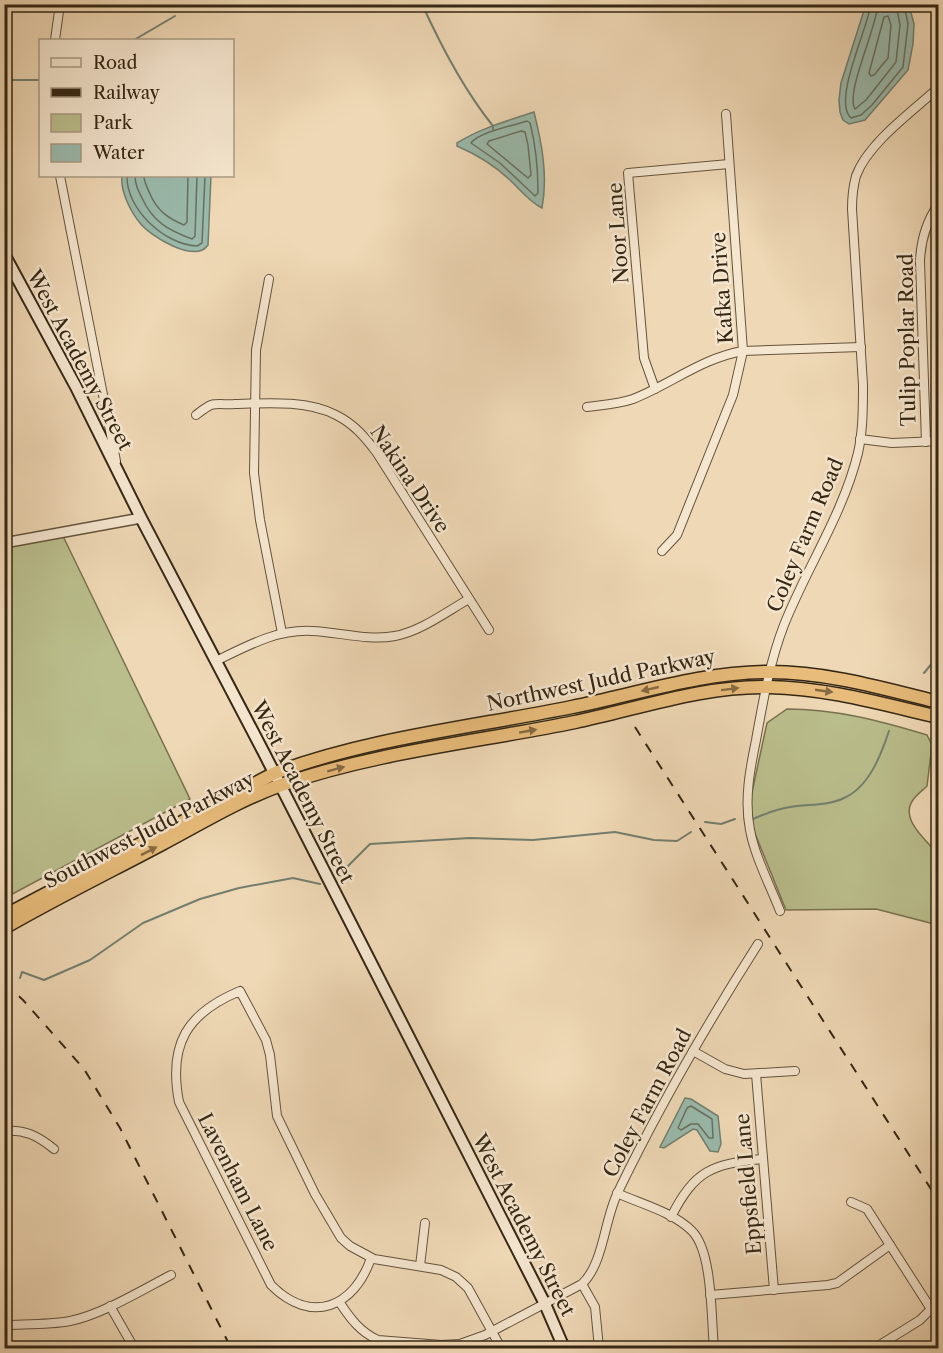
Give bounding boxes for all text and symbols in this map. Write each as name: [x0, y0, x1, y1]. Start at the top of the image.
legend: [39, 39, 234, 177]
text: Road: [93, 52, 138, 74]
text: Railway: [93, 82, 161, 104]
text: Park: [93, 112, 134, 134]
text: Water: [92, 142, 145, 164]
street label: Noor Lane: [602, 182, 634, 284]
street label: Kafka Drive: [706, 231, 738, 345]
street label: Tulip Poplar Road: [893, 253, 921, 427]
street label: West Academy Street: [22, 265, 138, 454]
street label: Nakina Drive: [365, 421, 455, 537]
street label: Coley Farm Road: [762, 454, 848, 616]
street label: Northwest Judd Parkway: [485, 644, 718, 716]
one-way arrow: [720, 684, 739, 694]
one-way arrow: [641, 685, 659, 695]
one-way arrow: [815, 687, 834, 696]
street label: West Academy Street: [246, 696, 359, 887]
one-way arrow: [518, 726, 537, 735]
one-way arrow: [327, 763, 345, 773]
street label: Southwest Judd Parkway: [40, 766, 259, 894]
one-way arrow: [141, 846, 158, 856]
street label: Coley Farm Road: [598, 1025, 696, 1181]
street label: Lavenham Lane: [193, 1109, 283, 1255]
street label: Eppsfield Lane: [730, 1112, 766, 1256]
street label: West Academy Street: [467, 1129, 580, 1320]

